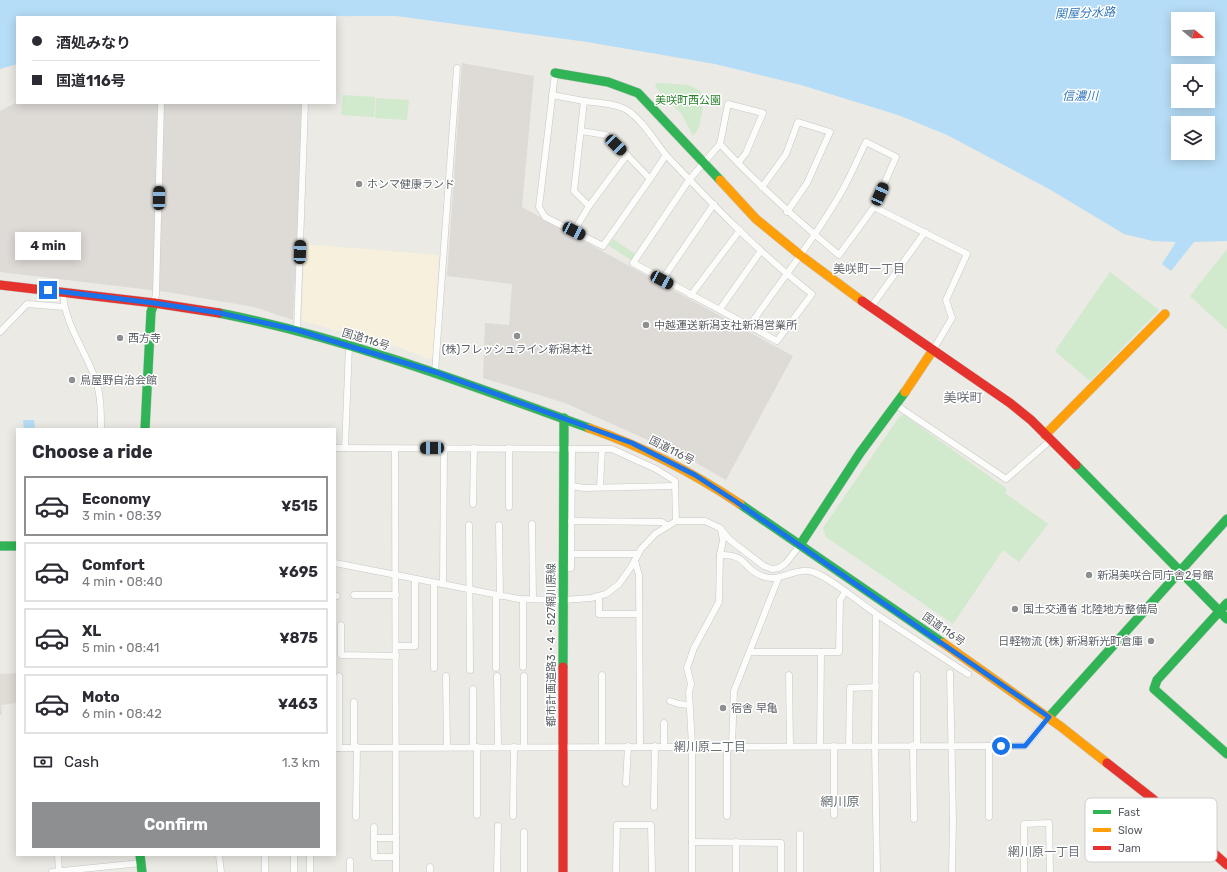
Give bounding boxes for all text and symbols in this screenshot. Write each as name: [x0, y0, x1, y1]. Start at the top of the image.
water label: 関屋分水路: [1055, 5, 1116, 21]
north arrow: [1171, 12, 1215, 56]
map controls: [1171, 12, 1215, 160]
text: 酒処みなり: [56, 34, 131, 52]
button: locate: [1171, 64, 1215, 108]
text: 国道116号: [56, 72, 126, 90]
water label: 信濃川: [1062, 89, 1100, 103]
park label: 美咲町西公園: [655, 94, 721, 107]
button: layers: [1171, 116, 1215, 160]
car: [603, 132, 629, 158]
place label: ホンマ健康ランド: [367, 178, 455, 191]
marker: ホンマ健康ランド: [354, 179, 364, 189]
car: [870, 181, 890, 207]
car: [153, 186, 165, 210]
car: [561, 220, 587, 242]
callout: 4 min: [15, 232, 81, 260]
text: 4 min: [30, 238, 66, 253]
car: [294, 240, 306, 264]
district label: 美咲町一丁目: [833, 262, 905, 276]
car: [649, 269, 675, 291]
route end: [39, 281, 57, 299]
place label: 中越運送新潟支社新潟営業所: [654, 319, 798, 332]
marker: 中越運送新潟支社新潟営業所: [641, 320, 651, 330]
street label: 国道116号: [340, 326, 391, 353]
marker: (株)フレッシュライン新潟本社: [512, 331, 522, 341]
place label: 西方寺: [128, 332, 161, 345]
marker: 西方寺: [115, 333, 125, 343]
place label: (株)フレッシュライン新潟本社: [442, 343, 592, 356]
place label: 鳥屋野自治会館: [80, 374, 157, 387]
marker: 鳥屋野自治会館: [67, 375, 77, 385]
district label: 美咲町: [943, 390, 983, 405]
street label: 国道116号: [647, 434, 697, 467]
text: Choose a ride: [32, 441, 153, 463]
car: [420, 442, 444, 454]
icon: car: [34, 488, 70, 524]
text: Economy: [82, 490, 151, 508]
text: ¥515: [281, 497, 318, 515]
text: 3 min · 08:39: [82, 508, 162, 523]
icon: car: [34, 554, 70, 590]
text: Comfort: [82, 556, 145, 574]
text: ¥695: [279, 563, 318, 581]
street label: 都市計画道路3・4・527網川原線: [545, 563, 558, 727]
place label: 新潟美咲合同庁舎2号館: [1097, 569, 1213, 582]
marker: 新潟美咲合同庁舎2号館: [1084, 570, 1094, 580]
text: 4 min · 08:40: [82, 574, 163, 589]
place label: 国土交通省 北陸地方整備局: [1023, 603, 1158, 616]
marker: 国土交通省 北陸地方整備局: [1010, 604, 1020, 614]
street label: 国道116号: [920, 610, 968, 649]
icon: car: [34, 620, 70, 656]
text: XL: [82, 622, 101, 640]
text: ¥875: [279, 629, 318, 647]
place label: 日軽物流 (株) 新潟新光町倉庫: [998, 635, 1143, 648]
marker: 日軽物流 (株) 新潟新光町倉庫: [1146, 636, 1156, 646]
text: 5 min · 08:41: [82, 640, 159, 655]
icon: car: [34, 686, 70, 722]
text: Moto: [82, 688, 120, 706]
text: ¥463: [278, 695, 318, 713]
place label: 宿舎 早亀: [731, 702, 778, 715]
marker: 宿舎 早亀: [718, 703, 728, 713]
text: 6 min · 08:42: [82, 706, 162, 721]
route start: [992, 737, 1010, 755]
district label: 網川原二丁目: [674, 740, 746, 754]
icon: cash: [32, 751, 54, 773]
text: Cash: [64, 753, 99, 771]
text: 1.3 km: [282, 755, 320, 770]
district label: 網川原: [820, 794, 860, 809]
legend: [1085, 798, 1217, 862]
button: Confirm: [32, 802, 320, 848]
text: Fast: [1118, 806, 1141, 819]
text: Slow: [1118, 824, 1143, 837]
text: Jam: [1118, 842, 1141, 855]
district label: 網川原一丁目: [1008, 845, 1080, 859]

